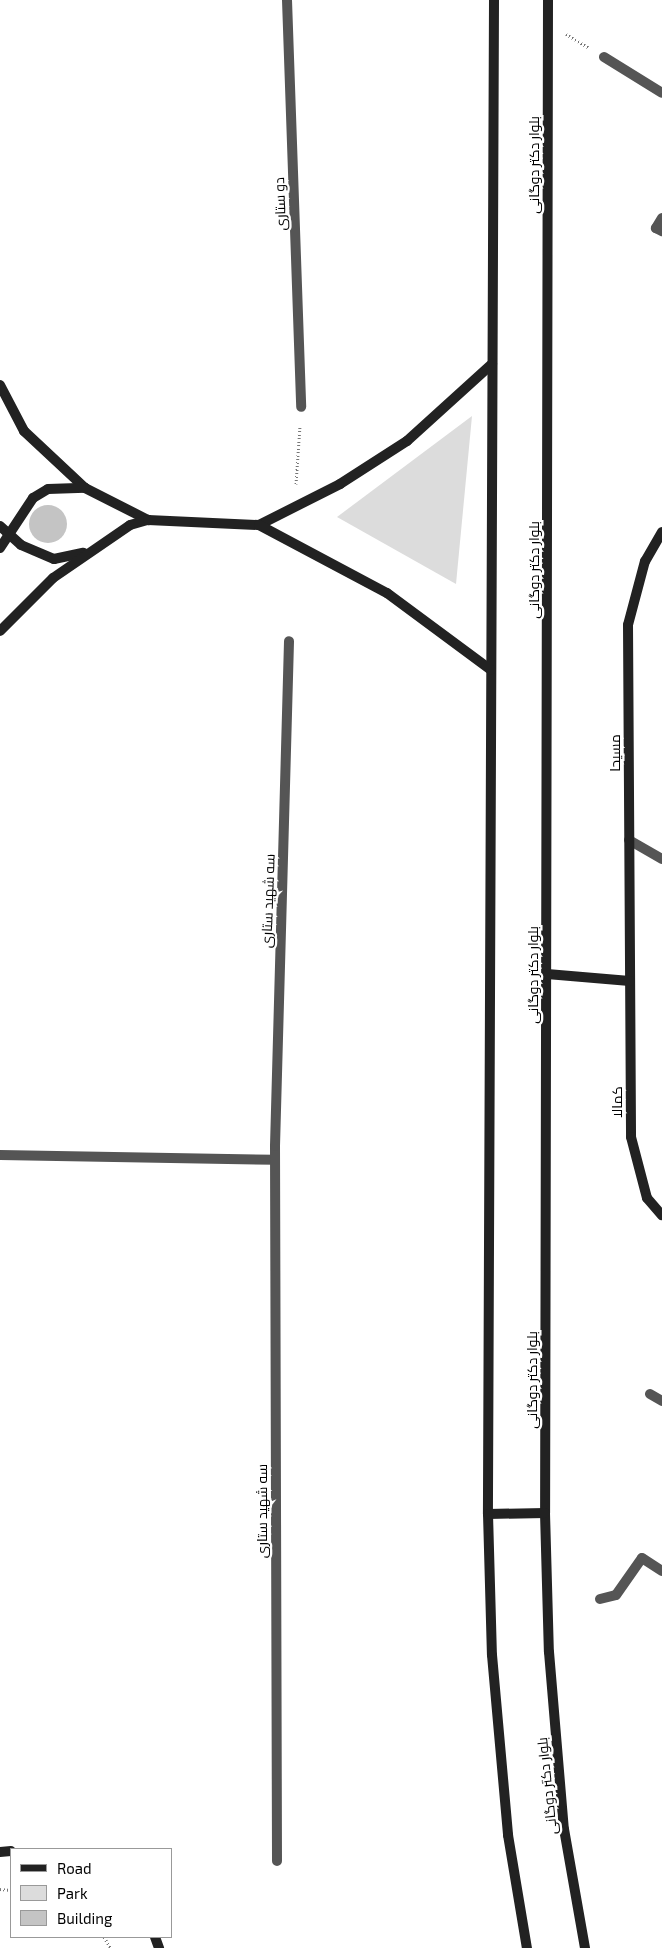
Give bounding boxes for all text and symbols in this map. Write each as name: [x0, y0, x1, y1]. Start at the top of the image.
street label: بلوار دکتر دوگانی: [526, 116, 542, 214]
street label: دو ستاری: [271, 177, 289, 231]
street label: بلوار دکتر دوگانی: [526, 521, 542, 619]
street label: مسیحا: [607, 734, 623, 772]
street label: سه شهید ستاری: [258, 854, 278, 948]
street label: بلوار دکتر دوگانی: [525, 926, 541, 1024]
street label: کمالا: [609, 1086, 625, 1118]
street label: بلوار دکتر دوگانی: [524, 1331, 540, 1429]
street label: سه شهید ستاری: [254, 1464, 270, 1558]
street label: بلوار دکتر دوگانی: [534, 1737, 560, 1835]
legend: [10, 1848, 172, 1938]
text: Road: [57, 1859, 92, 1877]
text: Park: [57, 1884, 88, 1902]
text: Building: [57, 1909, 112, 1927]

